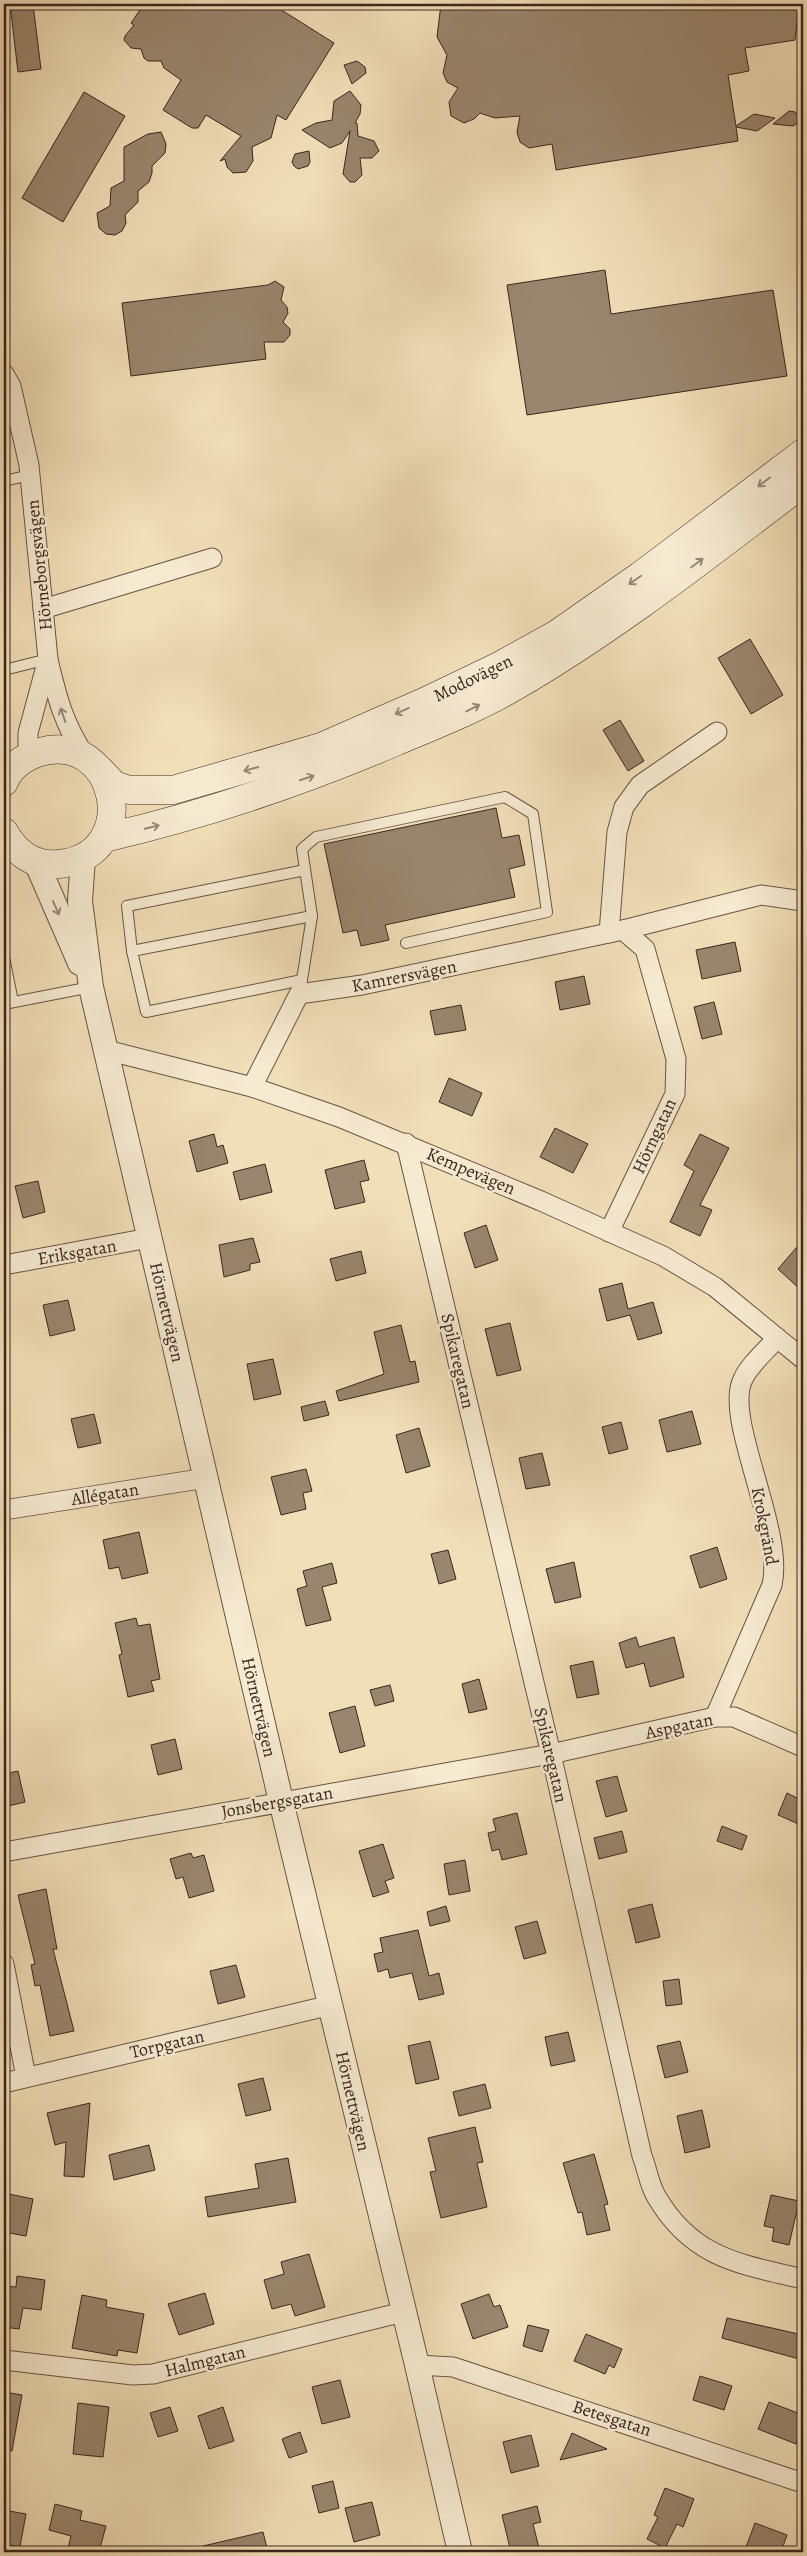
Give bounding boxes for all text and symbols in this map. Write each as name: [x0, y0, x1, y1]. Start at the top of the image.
one-way arrow: [757, 477, 771, 487]
street label: Hörneborgsvägen: [20, 498, 58, 632]
one-way arrow: [690, 558, 703, 569]
one-way arrow: [628, 575, 642, 585]
street label: Modovägen: [429, 648, 517, 707]
one-way arrow: [465, 703, 480, 712]
one-way arrow: [57, 707, 67, 723]
one-way arrow: [395, 707, 410, 717]
one-way arrow: [243, 765, 259, 774]
one-way arrow: [298, 772, 314, 782]
one-way arrow: [143, 821, 159, 831]
one-way arrow: [52, 900, 62, 915]
street label: Kamrersvägen: [349, 954, 459, 998]
street label: Hörngatan: [626, 1094, 682, 1177]
street label: Kempevägen: [423, 1142, 519, 1201]
street label: Eriksgatan: [36, 1233, 118, 1271]
street label: Hörnettvägen: [144, 1260, 190, 1364]
street label: Spikaregatan: [435, 1311, 481, 1411]
street label: Allégatan: [68, 1477, 141, 1511]
street label: Krokgränd: [746, 1485, 784, 1567]
street label: Hörnettvägen: [236, 1655, 282, 1759]
street label: Spikaregatan: [528, 1705, 574, 1805]
street label: Aspgatan: [642, 1707, 715, 1745]
street label: Jonsbergsgatan: [219, 1780, 335, 1824]
street label: Torpgatan: [128, 2024, 207, 2064]
street label: Hörnettvägen: [330, 2049, 376, 2153]
street label: Halmgatan: [162, 2339, 248, 2383]
street label: Betesgatan: [570, 2394, 654, 2442]

